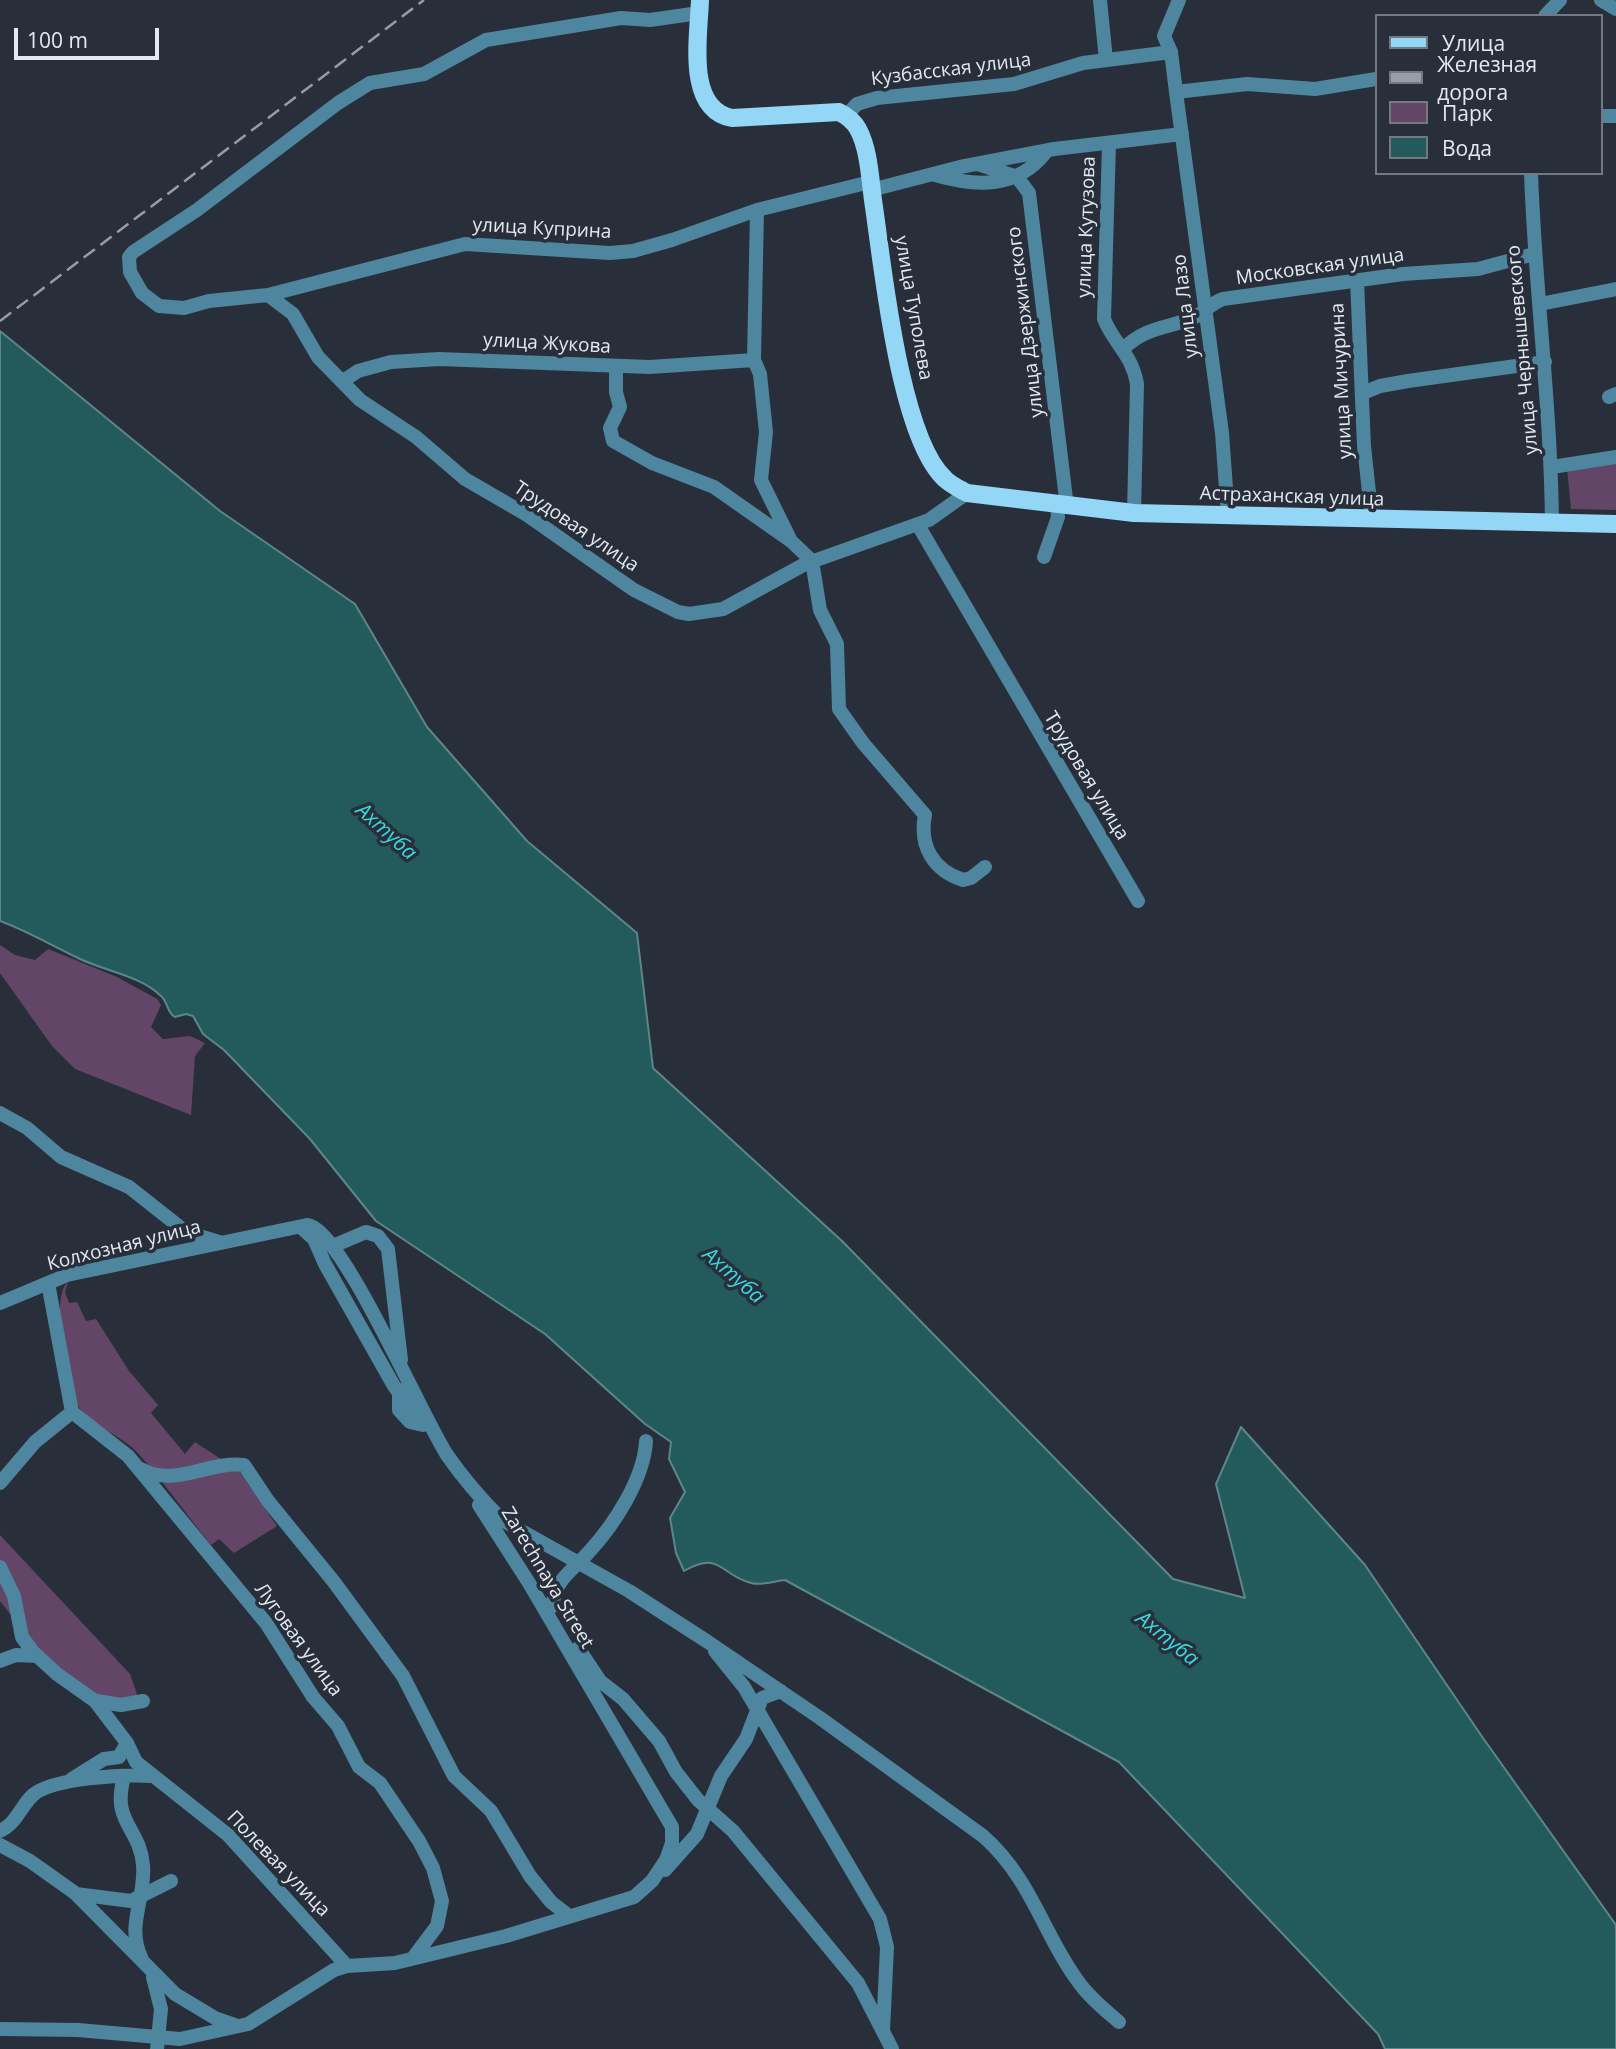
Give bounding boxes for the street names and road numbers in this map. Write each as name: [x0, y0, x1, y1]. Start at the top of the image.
street label: Кузбасская улица: [870, 49, 1032, 91]
street label: улица Кутузова: [1073, 156, 1101, 298]
street label: улица Куприна: [472, 214, 612, 244]
street label: улица Дзержинского: [1003, 225, 1049, 419]
street label: улица Туполева: [889, 234, 937, 382]
street label: Московская улица: [1234, 244, 1406, 290]
street label: улица Чернышевского: [1502, 244, 1544, 456]
street label: улица Лазо: [1168, 253, 1204, 359]
street label: улица Мичурина: [1327, 302, 1357, 460]
street label: улица Жукова: [482, 329, 612, 359]
street label: Трудовая улица: [509, 477, 643, 577]
street label: Астраханская улица: [1199, 482, 1385, 512]
street label: Трудовая улица: [1039, 708, 1133, 844]
street label: Колхозная улица: [45, 1216, 203, 1276]
street label: Zarechnaya Street: [496, 1503, 598, 1653]
street label: Луговая улица: [249, 1579, 347, 1701]
street label: Полевая улица: [222, 1806, 334, 1922]

